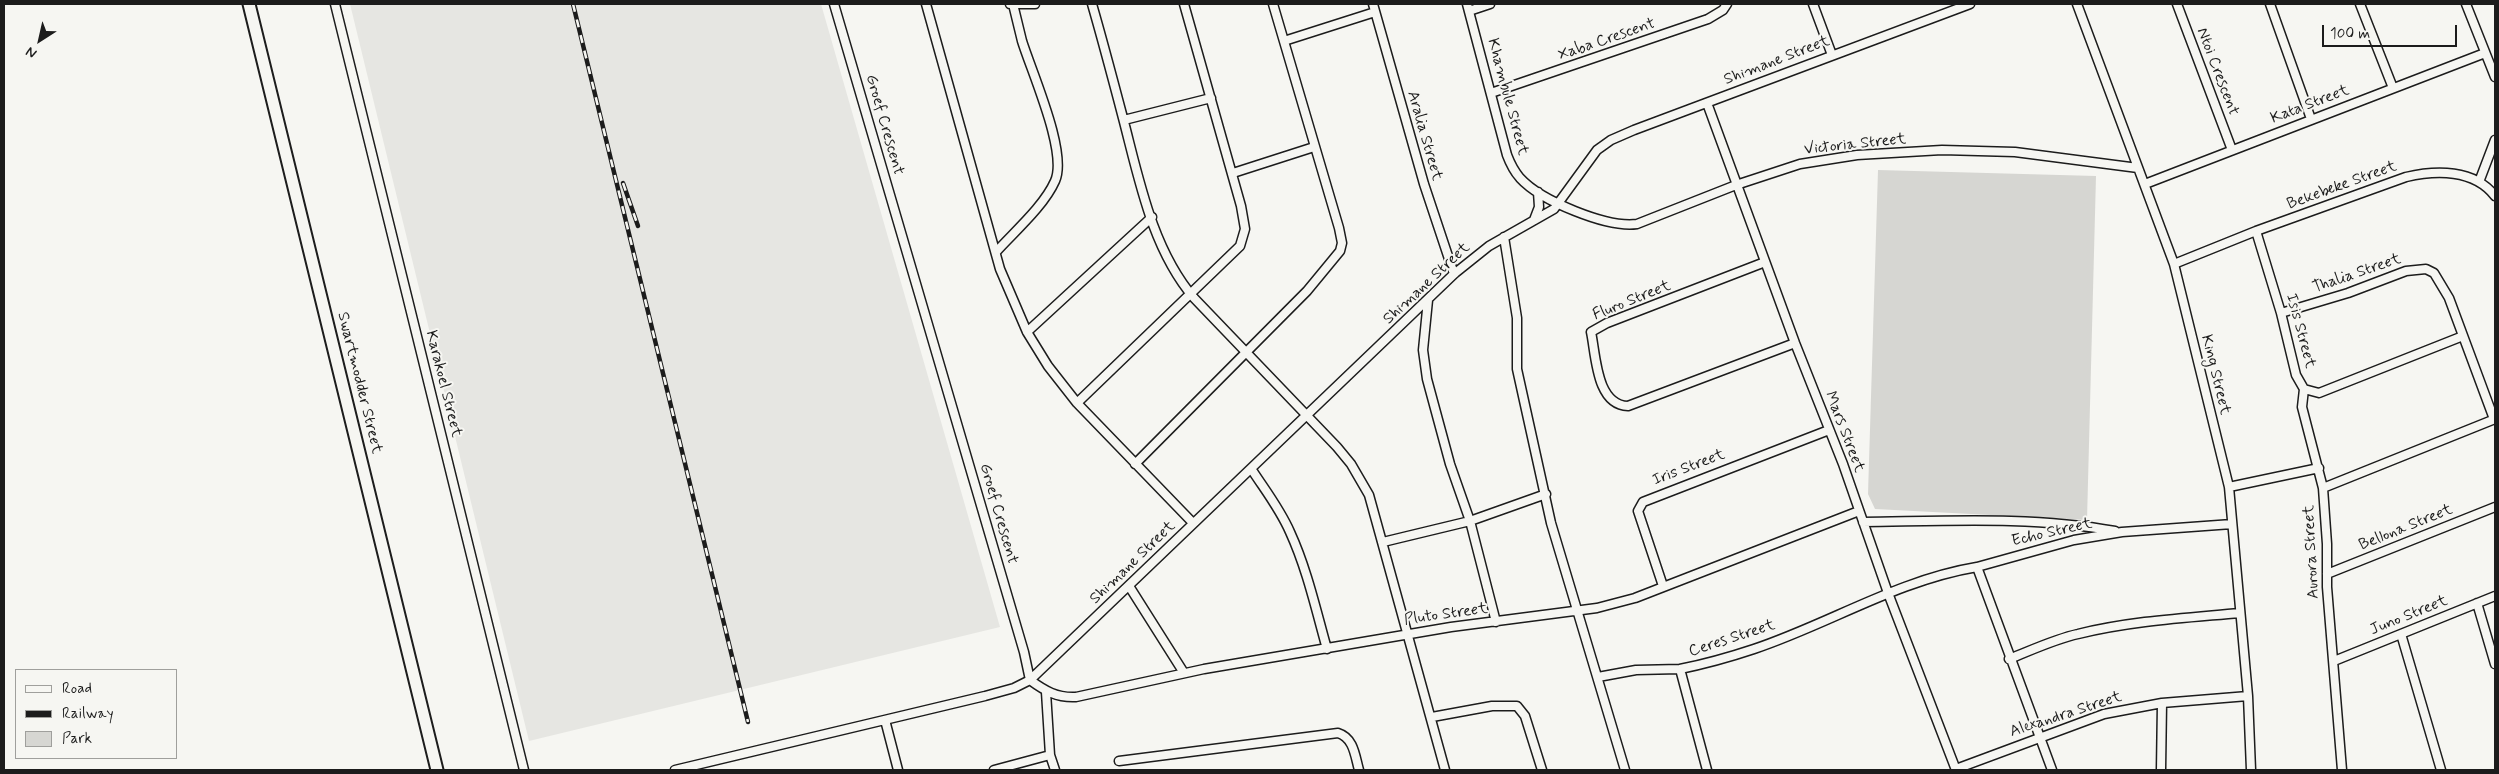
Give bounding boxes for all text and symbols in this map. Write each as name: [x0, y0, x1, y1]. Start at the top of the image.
street label: Xaba Crescent: [1556, 14, 1658, 66]
north arrow: [15, 15, 65, 65]
scale bar: [2324, 15, 2459, 47]
text: 100 m: [2330, 24, 2370, 44]
street label: Ntoi Crescent: [2191, 25, 2243, 119]
street label: Shimane Street: [1721, 32, 1833, 90]
street label: Khambule Street: [1482, 36, 1532, 158]
text: N: [22, 42, 40, 62]
street label: Groef Crescent: [860, 73, 908, 177]
street label: Kata Street: [2268, 81, 2352, 129]
street label: Aralia Street: [1402, 89, 1446, 183]
street label: Victoria Street: [1803, 130, 1907, 160]
street label: Bekebeke Street: [2285, 157, 2399, 215]
street label: Shimane Street: [1380, 239, 1474, 329]
street label: Thalia Street: [2310, 250, 2404, 298]
street label: Fluro Street: [1590, 277, 1674, 325]
street label: Isis Street: [2281, 292, 2319, 370]
street label: Swartmodder Street: [332, 310, 386, 456]
street label: Karakoel Street: [420, 329, 466, 439]
street label: King Street: [2196, 333, 2234, 417]
street label: Mars Street: [1820, 389, 1868, 475]
street label: Iris Street: [1650, 445, 1728, 491]
street label: Groef Crescent: [974, 462, 1022, 566]
street label: Bellona Street: [2356, 500, 2456, 556]
street label: Aurora Street: [2300, 505, 2324, 599]
street label: Echo Street: [2010, 514, 2094, 552]
street label: Shimane Street: [1086, 517, 1180, 609]
street label: Juno Street: [2367, 592, 2451, 640]
street label: Pluto Street: [1403, 600, 1489, 630]
street label: Ceres Street: [1686, 616, 1778, 662]
legend: [15, 669, 178, 759]
text: Road: [62, 679, 92, 699]
street label: Alexandra Street: [2008, 688, 2124, 742]
text: Railway: [62, 704, 114, 724]
text: Park: [62, 729, 92, 749]

